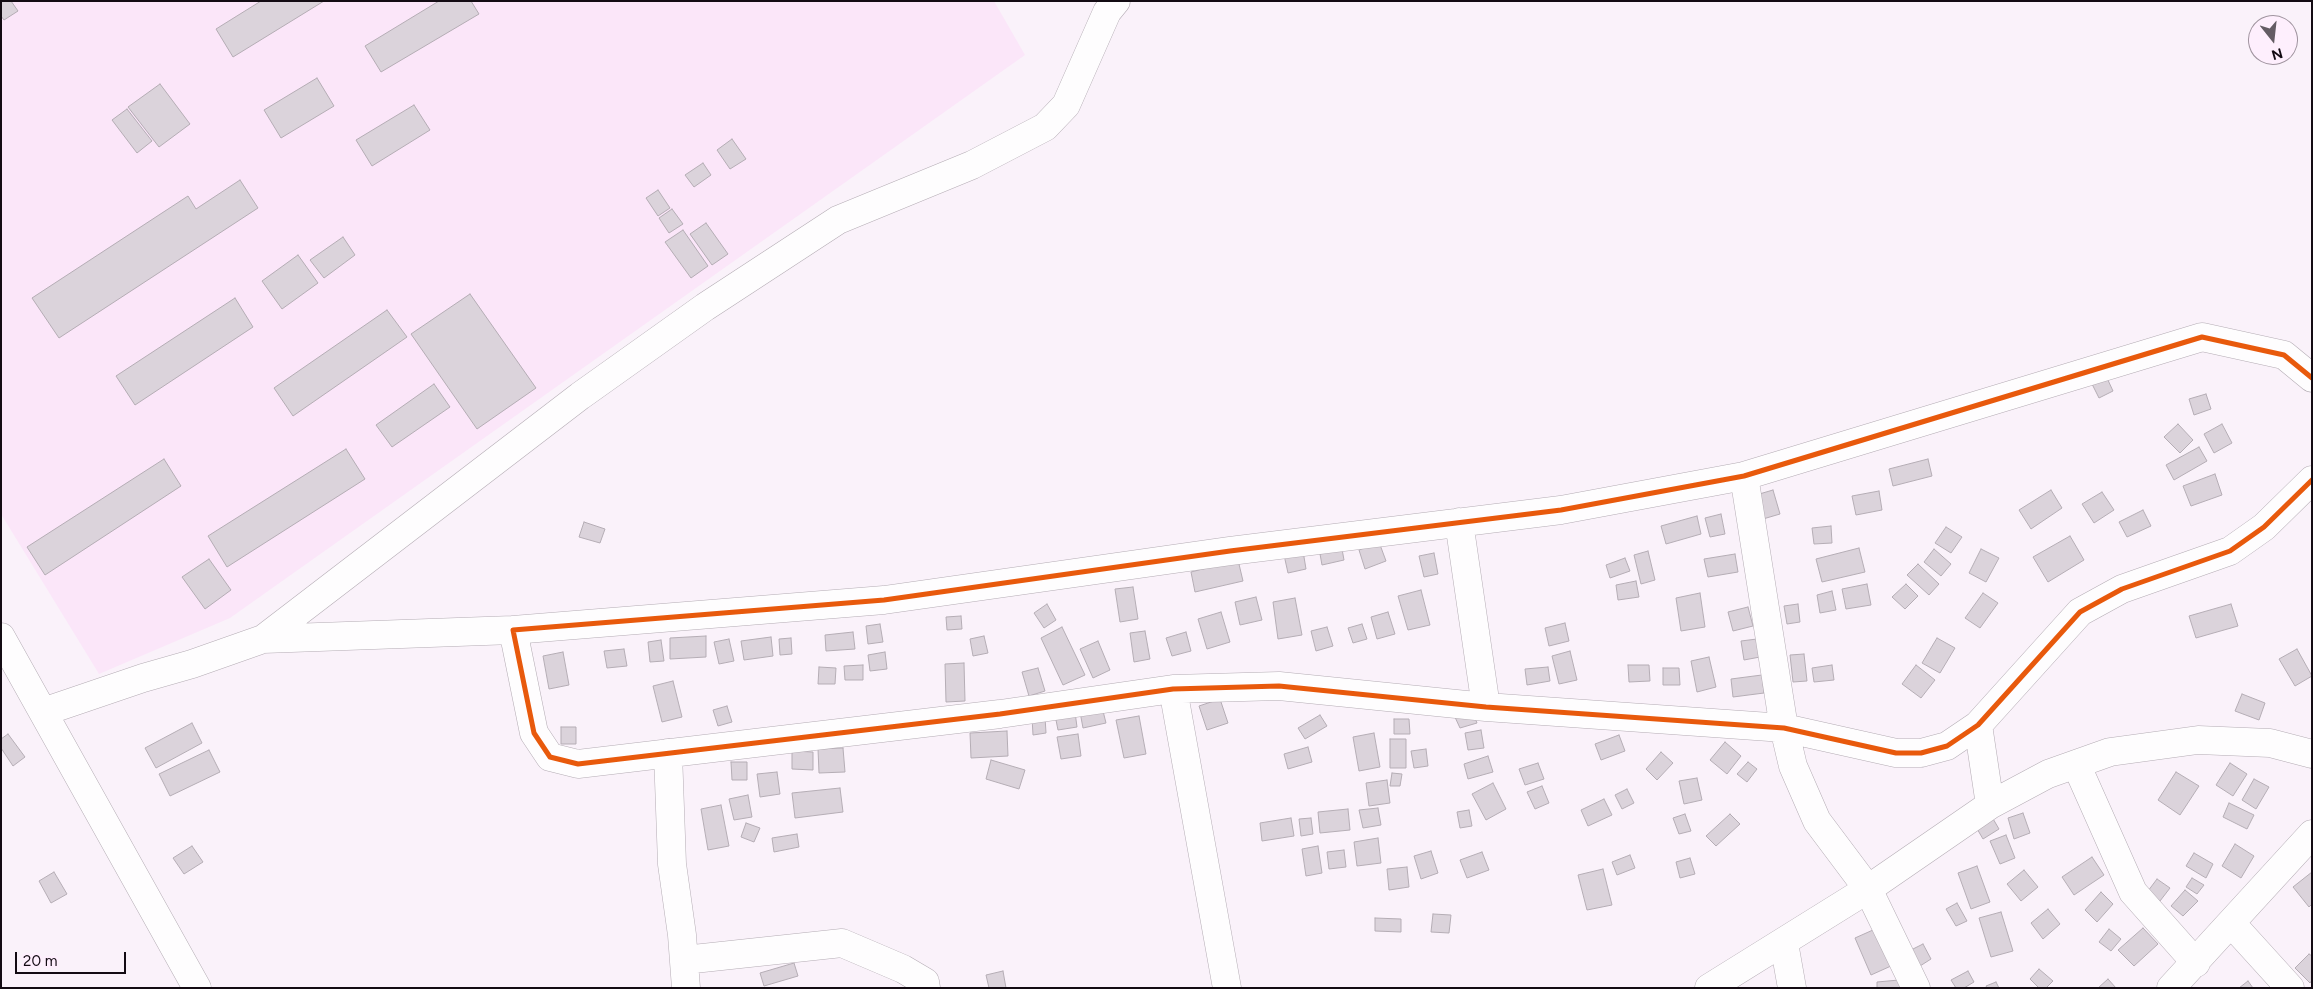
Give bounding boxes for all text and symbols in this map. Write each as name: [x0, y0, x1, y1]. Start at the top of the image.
north arrow: [2248, 15, 2298, 65]
text: N: [2269, 44, 2285, 64]
scale bar: [18, 942, 129, 974]
text: 20 m: [23, 952, 57, 970]

